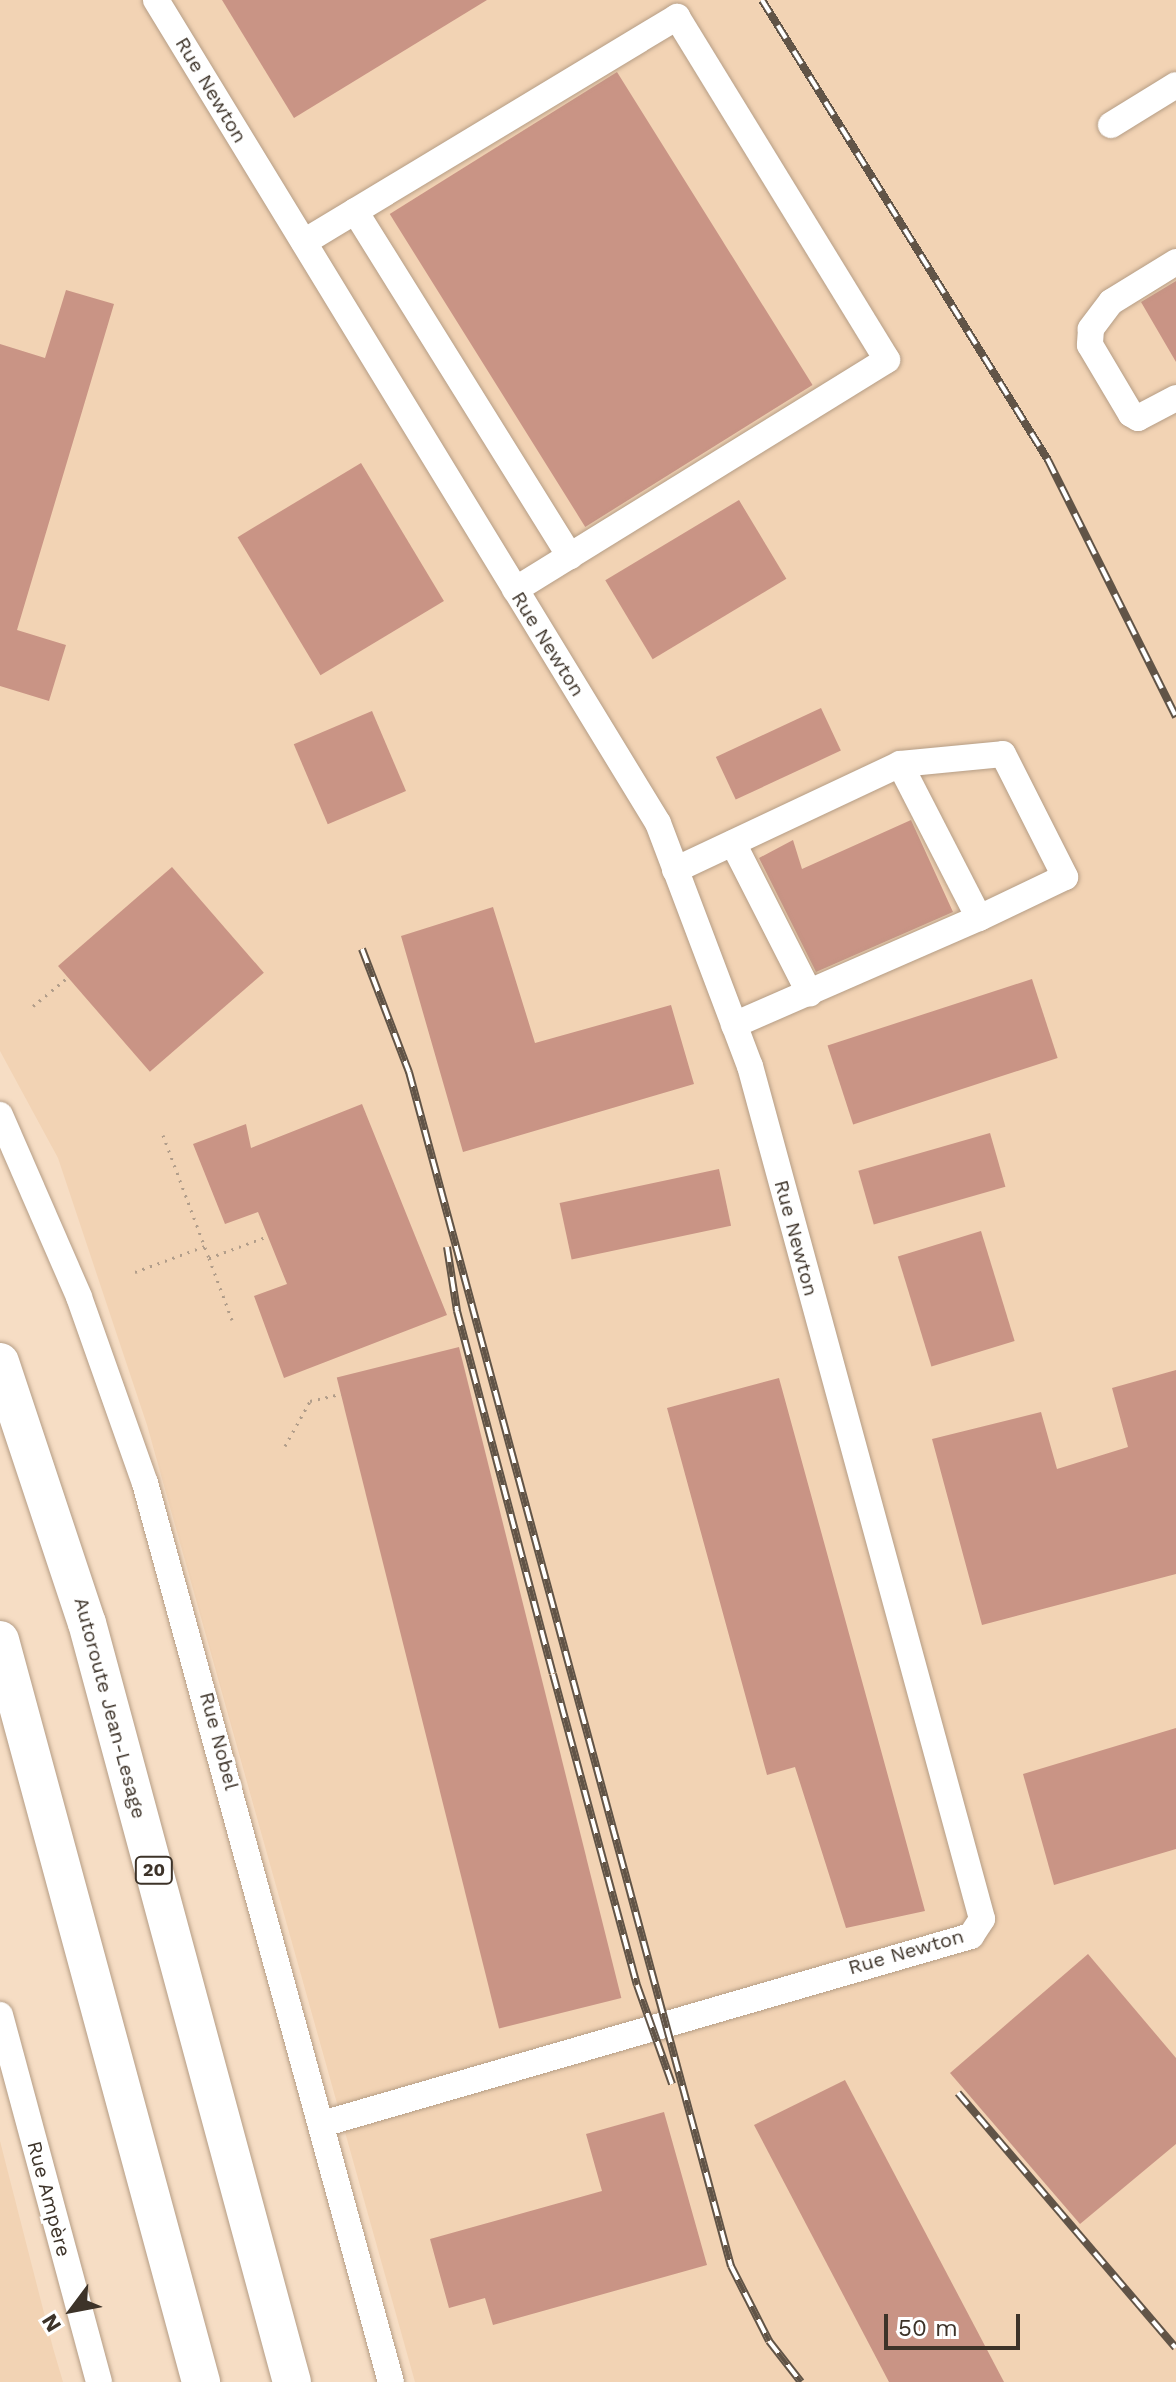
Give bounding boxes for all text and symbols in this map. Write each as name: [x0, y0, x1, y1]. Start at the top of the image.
street label: Rue Newton: [170, 33, 252, 147]
street label: Rue Newton: [506, 587, 590, 701]
street label: Rue Newton: [769, 1177, 823, 1299]
street label: Autoroute Jean-Lesage: [69, 1595, 151, 1821]
street label: Rue Nobel: [194, 1689, 244, 1793]
road number: 20: [134, 1856, 174, 1884]
street label: Rue Newton: [845, 1924, 967, 1980]
street label: Rue Ampère: [22, 2138, 76, 2260]
north arrow: [32, 2270, 112, 2350]
scale bar: [888, 2298, 1024, 2348]
text: N: [36, 2309, 66, 2337]
text: 50 m: [898, 2314, 958, 2342]

